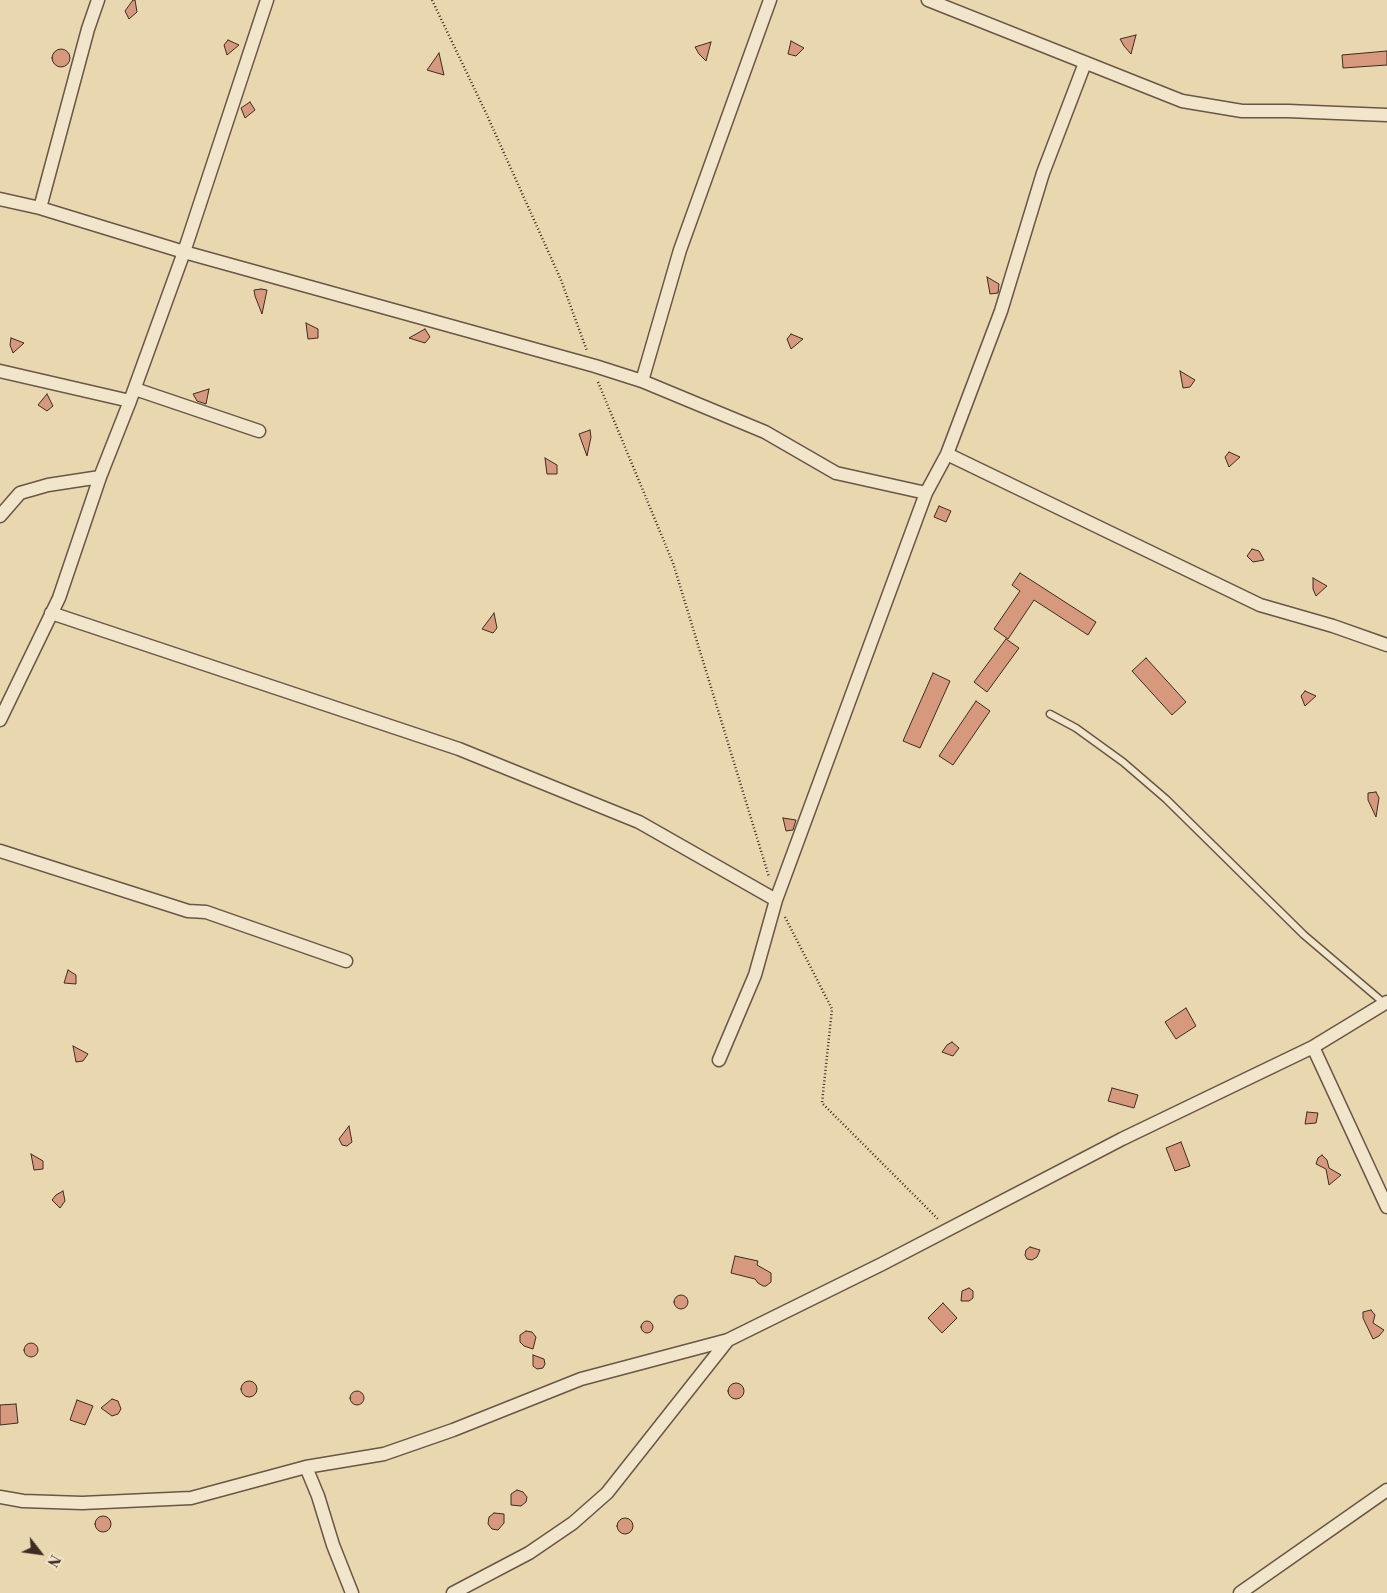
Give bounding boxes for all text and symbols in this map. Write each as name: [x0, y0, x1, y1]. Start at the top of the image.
north arrow: [15, 1528, 65, 1578]
text: N: [42, 1551, 64, 1570]

